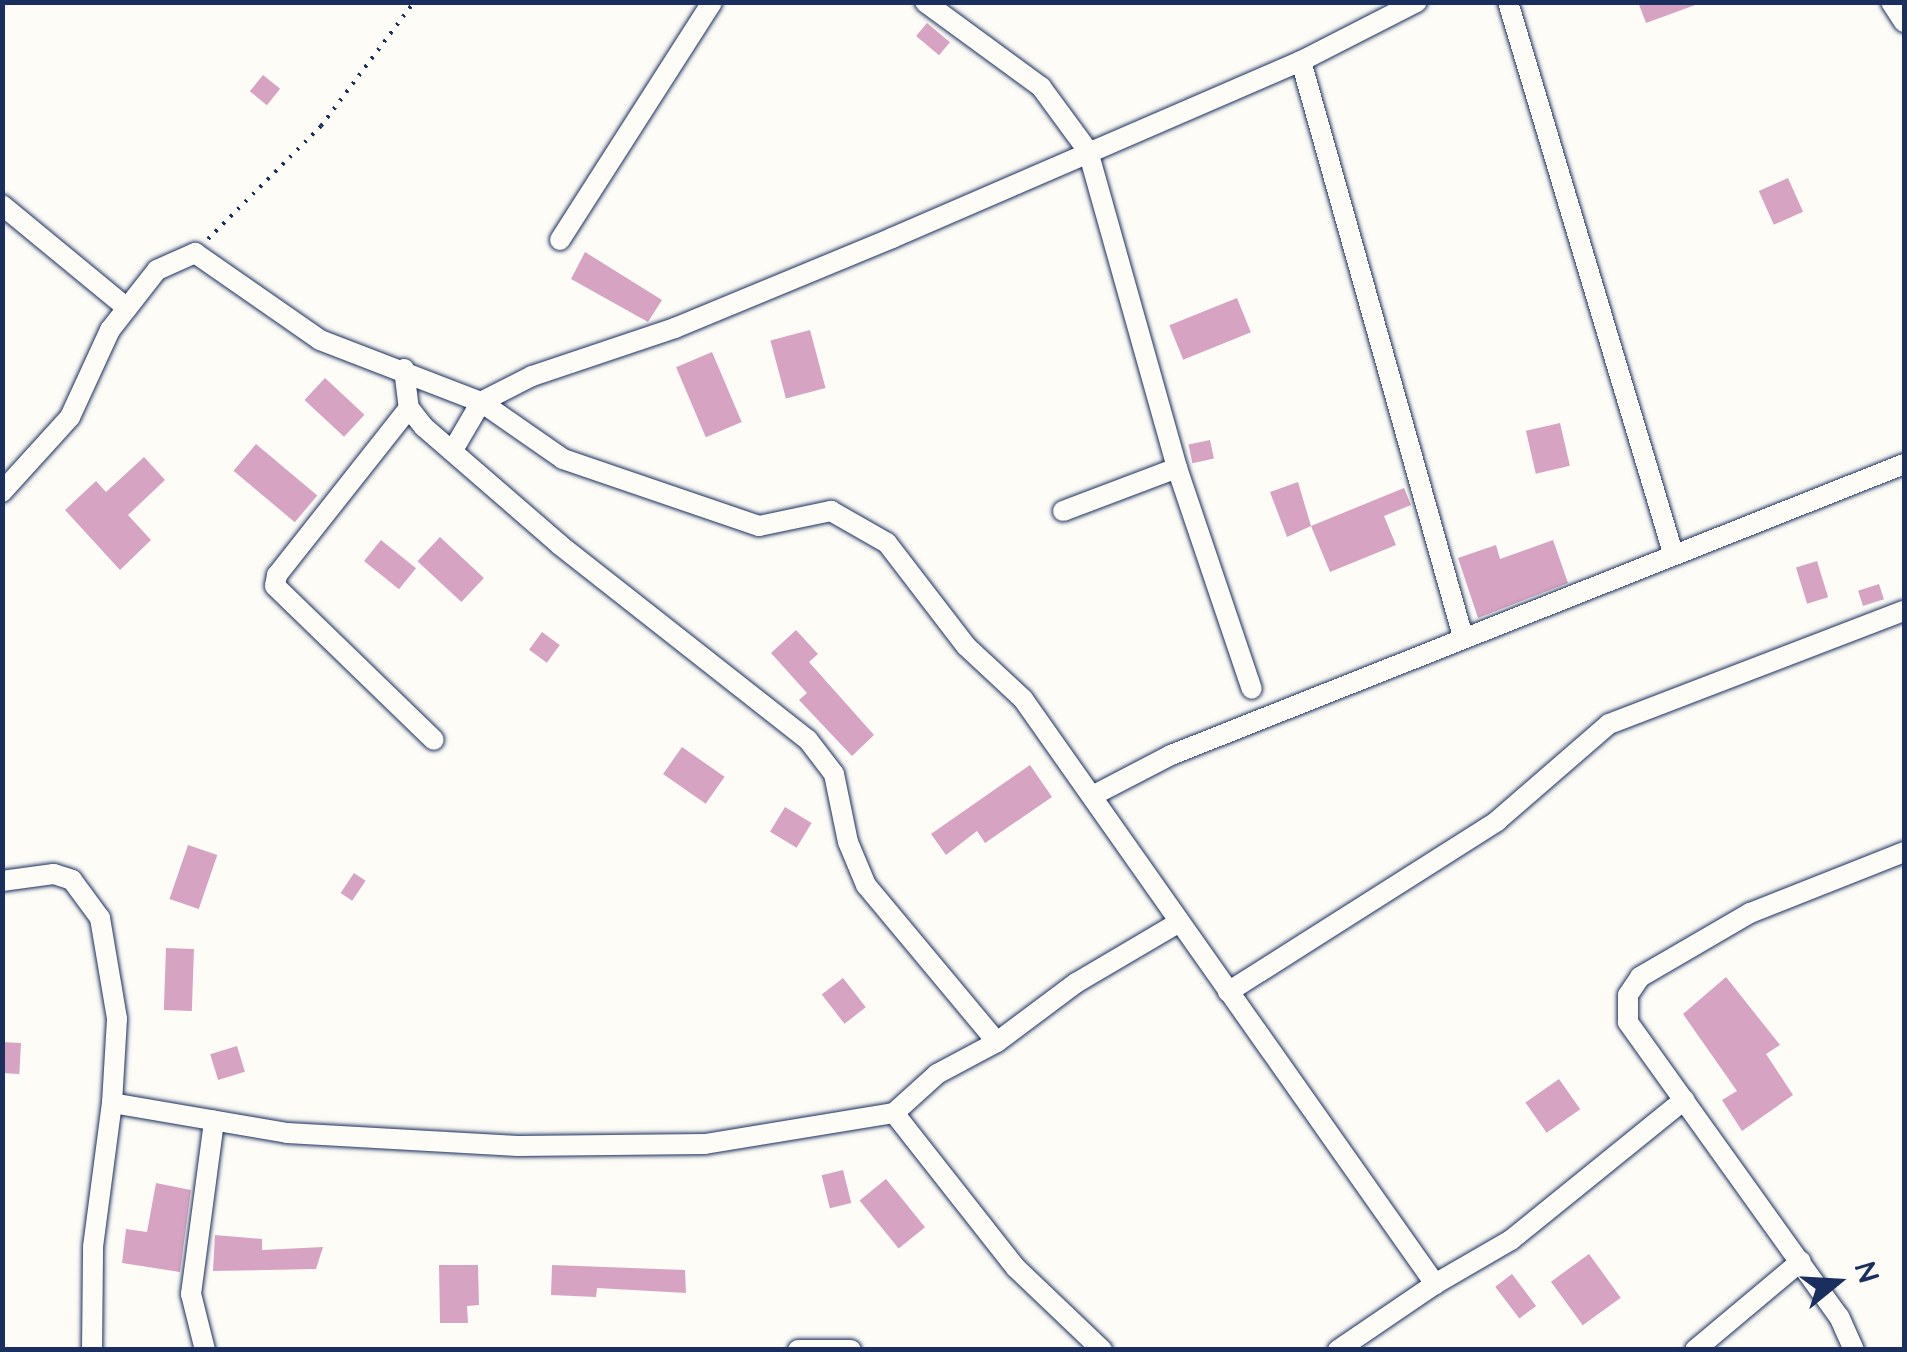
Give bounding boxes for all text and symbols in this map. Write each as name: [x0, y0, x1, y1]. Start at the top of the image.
north arrow: [1787, 1232, 1887, 1332]
text: N: [1845, 1258, 1887, 1287]

